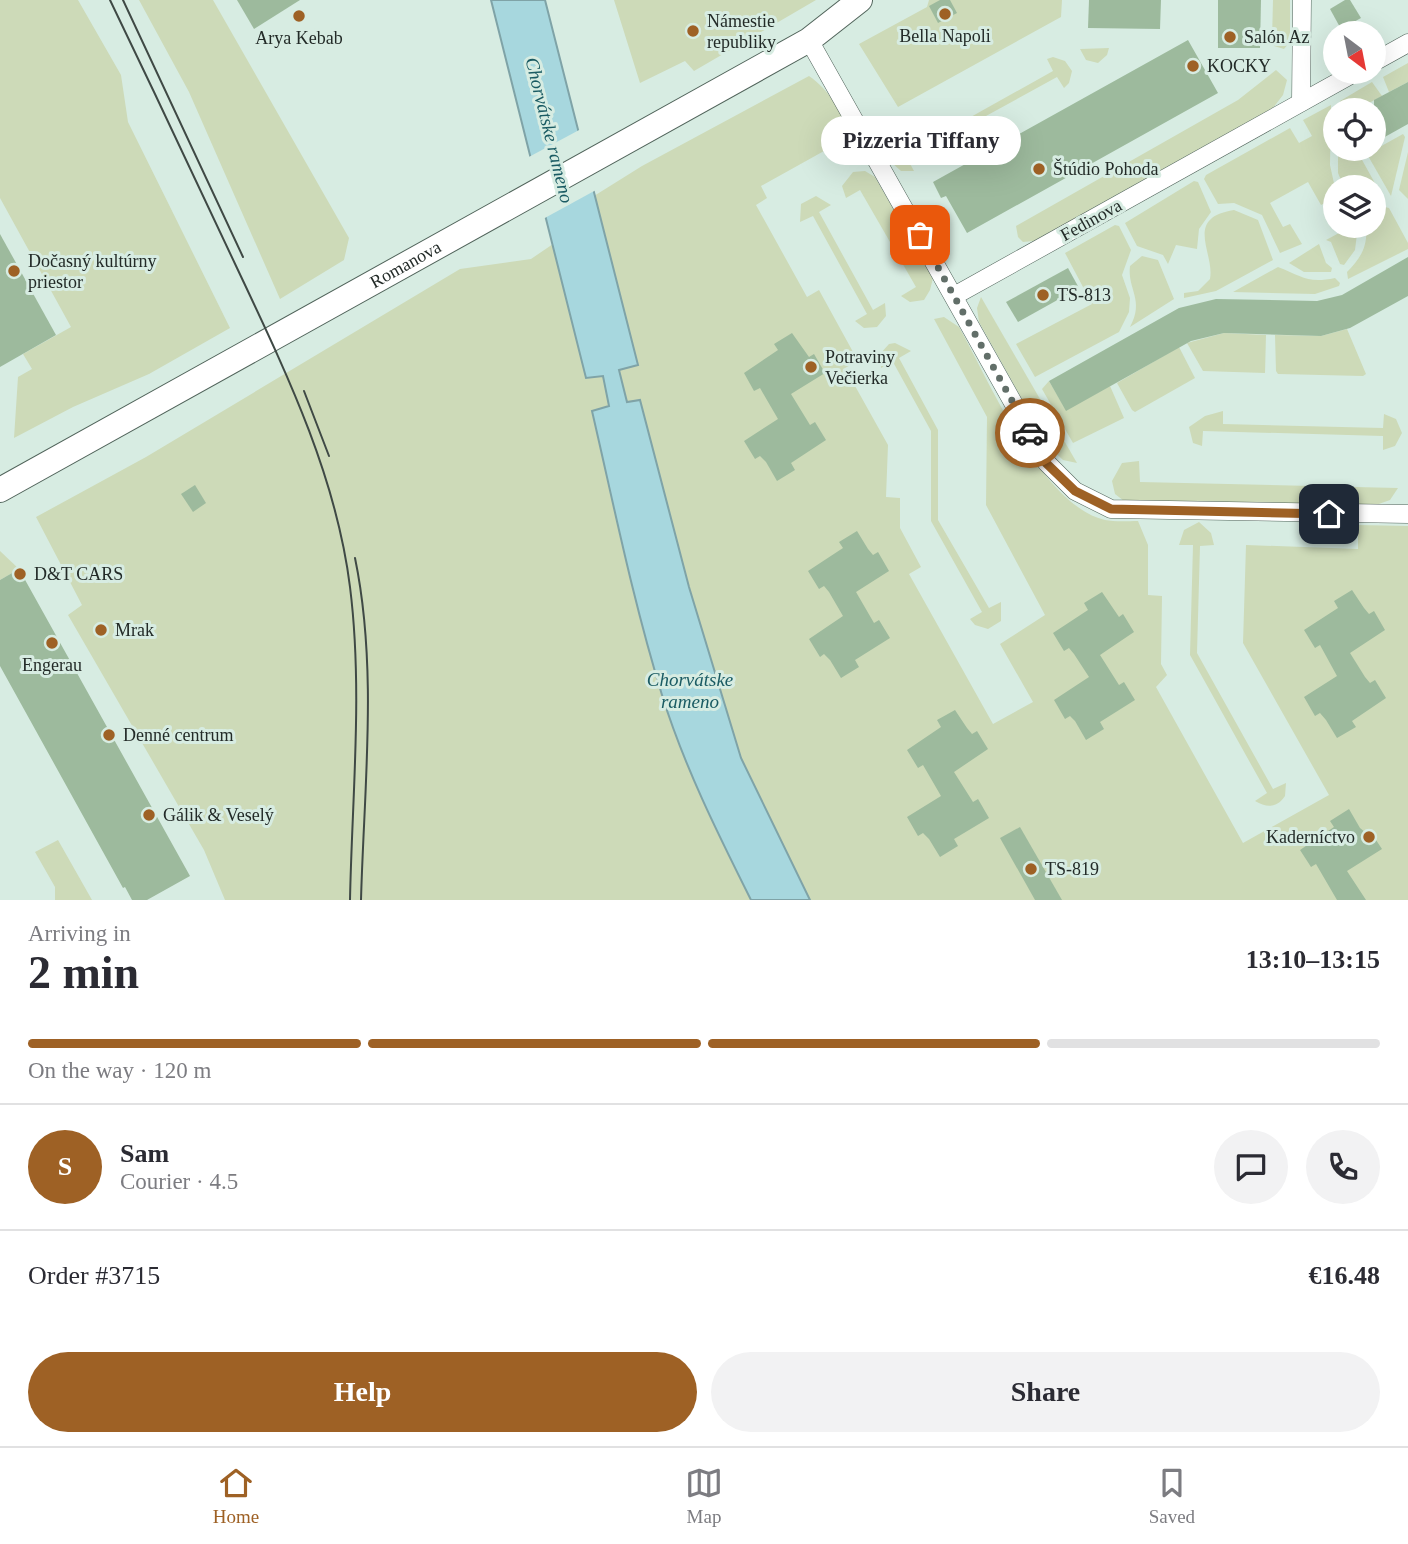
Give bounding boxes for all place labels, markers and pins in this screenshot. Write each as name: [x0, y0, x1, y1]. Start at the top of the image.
marker: Bella Napoli: [937, 6, 953, 22]
marker: Arya Kebab: [291, 8, 307, 24]
place label: Námestie republiky: [707, 11, 776, 52]
marker: Námestie republiky: [685, 23, 701, 39]
place label: Bella Napoli: [899, 26, 991, 46]
place label: Salón Az: [1244, 27, 1310, 47]
place label: Arya Kebab: [255, 28, 343, 48]
marker: Salón Az: [1222, 29, 1238, 45]
place label: KOCKY: [1207, 56, 1271, 76]
marker: KOCKY: [1185, 58, 1201, 74]
callout: Pizzeria Tiffany: [820, 116, 1020, 165]
place label: Štúdio Pohoda: [1053, 158, 1159, 179]
marker: Štúdio Pohoda: [1031, 161, 1047, 177]
pin: [890, 205, 950, 265]
place label: Dočasný kultúrny priestor: [28, 251, 156, 292]
marker: Dočasný kultúrny priestor: [6, 263, 22, 279]
place label: TS-813: [1057, 285, 1111, 305]
marker: TS-813: [1035, 287, 1051, 303]
place label: Potraviny Večierka: [825, 347, 895, 388]
marker: Potraviny Večierka: [803, 359, 819, 375]
pin: [1299, 484, 1359, 544]
place label: D&T CARS: [34, 564, 123, 584]
marker: D&T CARS: [12, 566, 28, 582]
place label: Mrak: [115, 620, 154, 640]
marker: Mrak: [93, 622, 109, 638]
marker: Engerau: [44, 635, 60, 651]
place label: Engerau: [22, 655, 82, 675]
place label: Denné centrum: [123, 725, 233, 745]
marker: Denné centrum: [101, 727, 117, 743]
place label: Gálik & Veselý: [163, 805, 274, 825]
marker: Gálik & Veselý: [141, 807, 157, 823]
place label: Kaderníctvo: [1266, 827, 1355, 847]
marker: Kaderníctvo: [1361, 829, 1377, 845]
place label: TS-819: [1045, 859, 1099, 879]
marker: TS-819: [1023, 861, 1039, 877]

